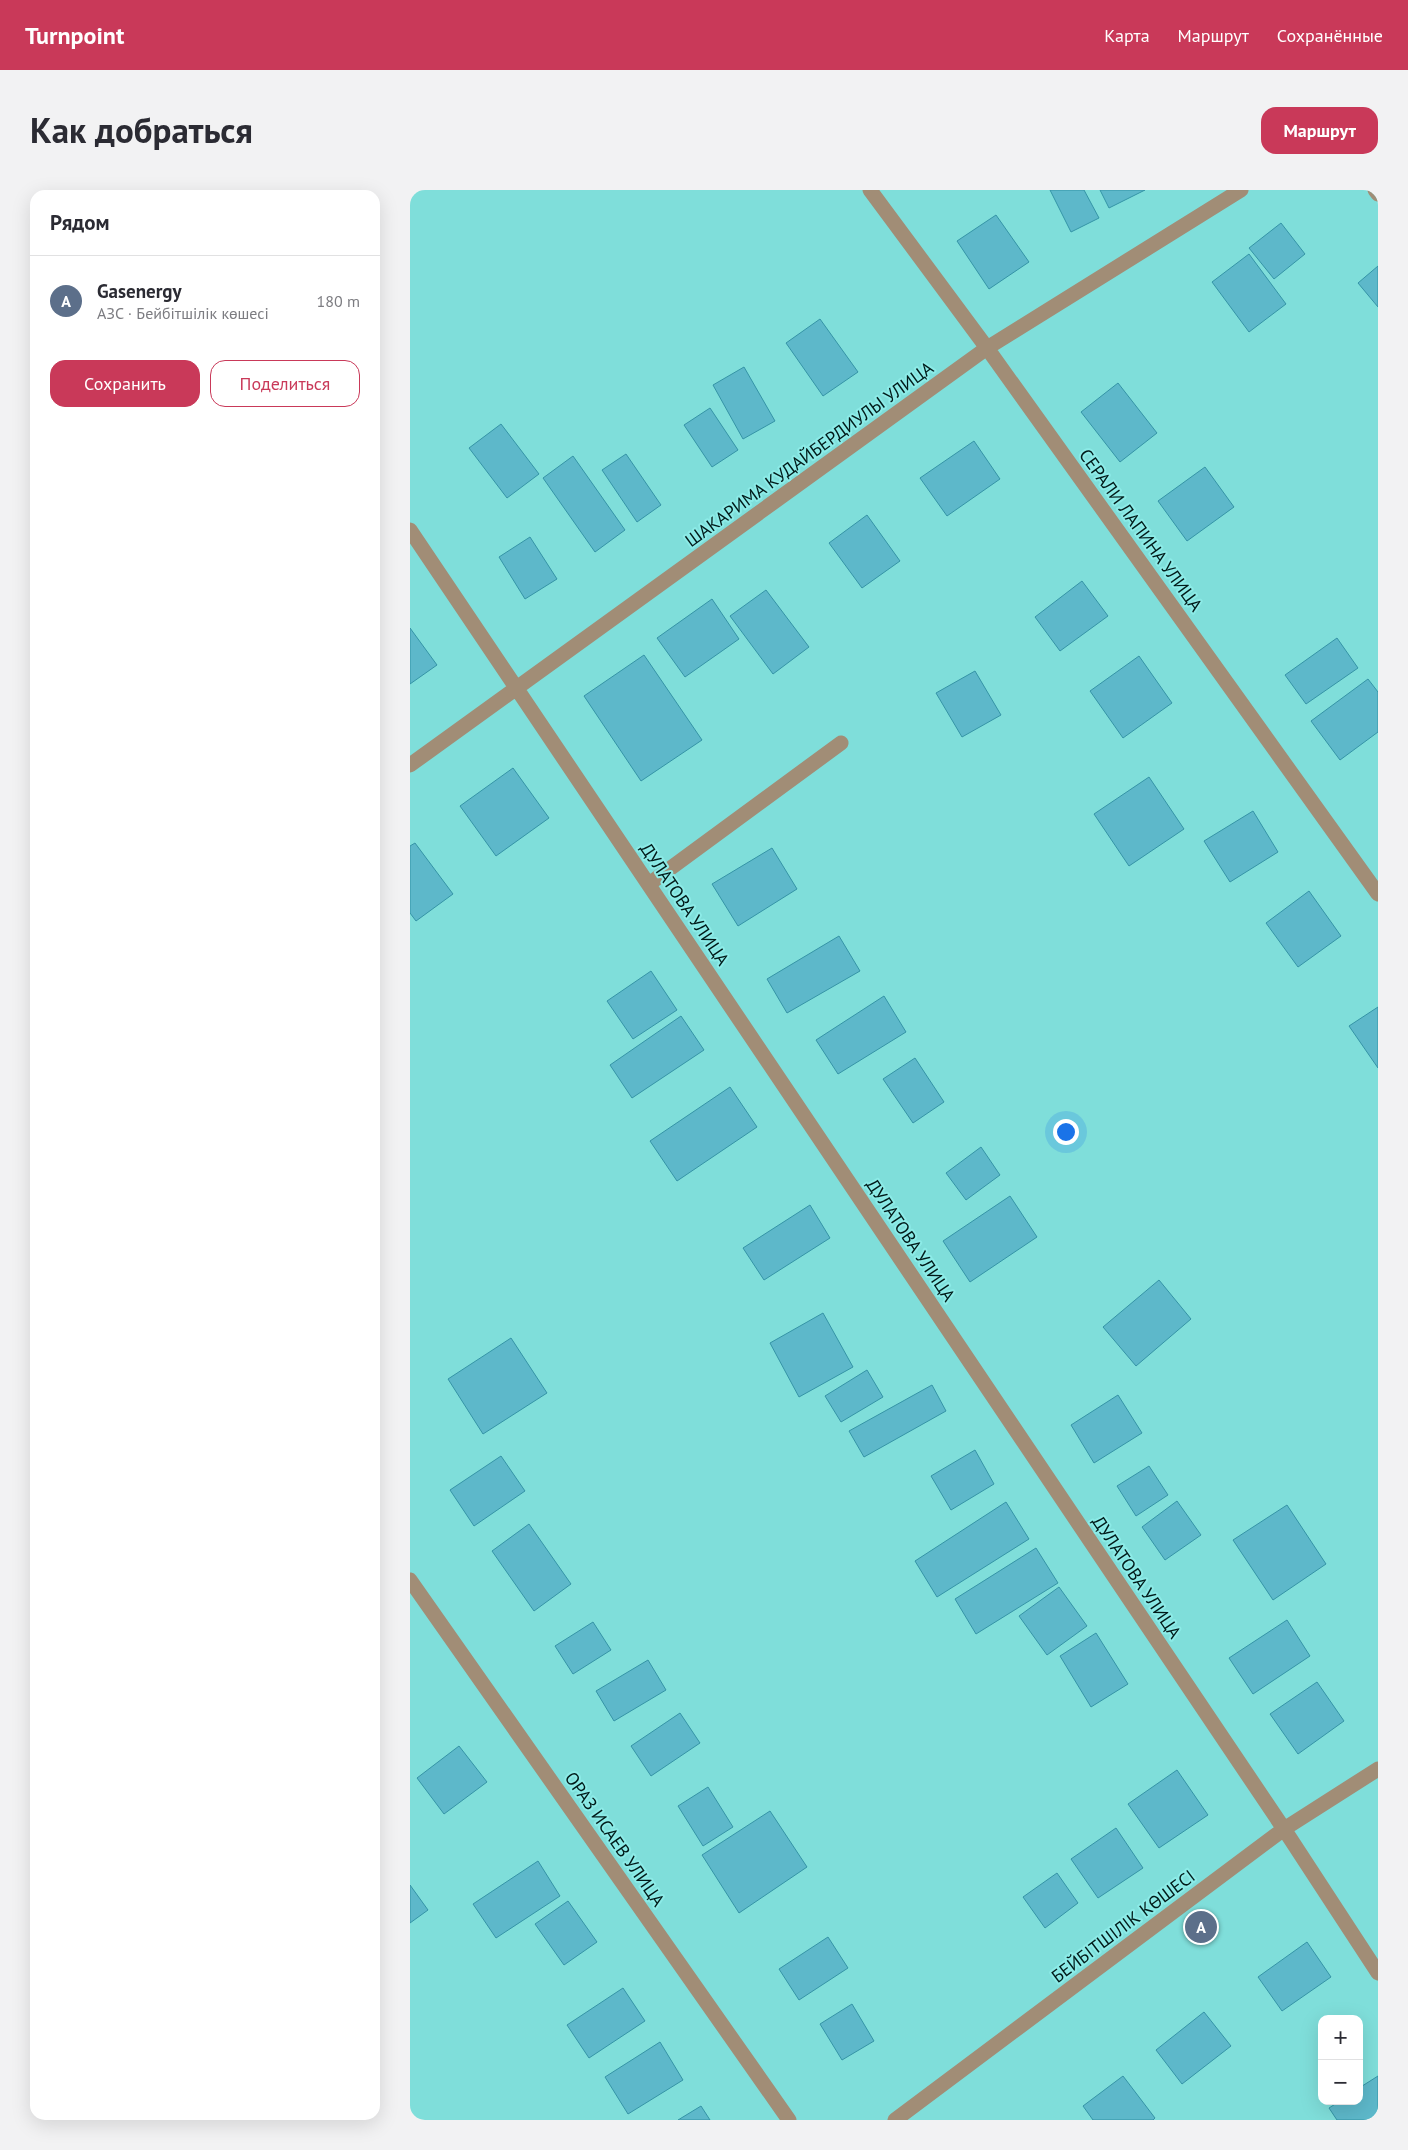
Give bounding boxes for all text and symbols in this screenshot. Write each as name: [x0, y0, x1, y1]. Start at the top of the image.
text: Turnpoint: [25, 20, 124, 51]
text: Карта: [1104, 24, 1150, 47]
text: Маршрут: [1178, 24, 1249, 47]
text: Сохранённые: [1277, 24, 1383, 47]
text: Как добраться: [30, 107, 253, 153]
button: Маршрут: [1261, 107, 1378, 154]
text: Рядом: [50, 209, 109, 236]
text: Gasenergy: [97, 279, 182, 303]
text: A: [61, 291, 71, 311]
text: 180 m: [317, 291, 360, 311]
text: АЗС · Бейбітшілік көшесі: [97, 303, 269, 323]
street label: ШАКАРИМА КУДАЙБЕРДИУЛЫ УЛИЦА: [680, 356, 938, 552]
button: Сохранить: [50, 360, 200, 407]
button: Поделиться: [210, 360, 360, 407]
street label: СЕРАЛИ ЛАПИНА УЛИЦА: [1074, 444, 1208, 616]
street label: ДУЛАТОВА УЛИЦА: [635, 838, 735, 970]
your location: [1053, 1119, 1079, 1145]
street label: ДУЛАТОВА УЛИЦА: [861, 1174, 961, 1306]
street label: ДУЛАТОВА УЛИЦА: [1087, 1511, 1187, 1643]
street label: ОРАЗ ИСАЕВ УЛИЦА: [560, 1767, 670, 1911]
street label: БЕЙБІТШІЛІК КӨШЕСІ: [1047, 1864, 1199, 1988]
pin: A: [1185, 1908, 1217, 1946]
map controls: [1318, 2015, 1363, 2105]
button: +: [1318, 2015, 1363, 2060]
button: −: [1318, 2060, 1363, 2105]

